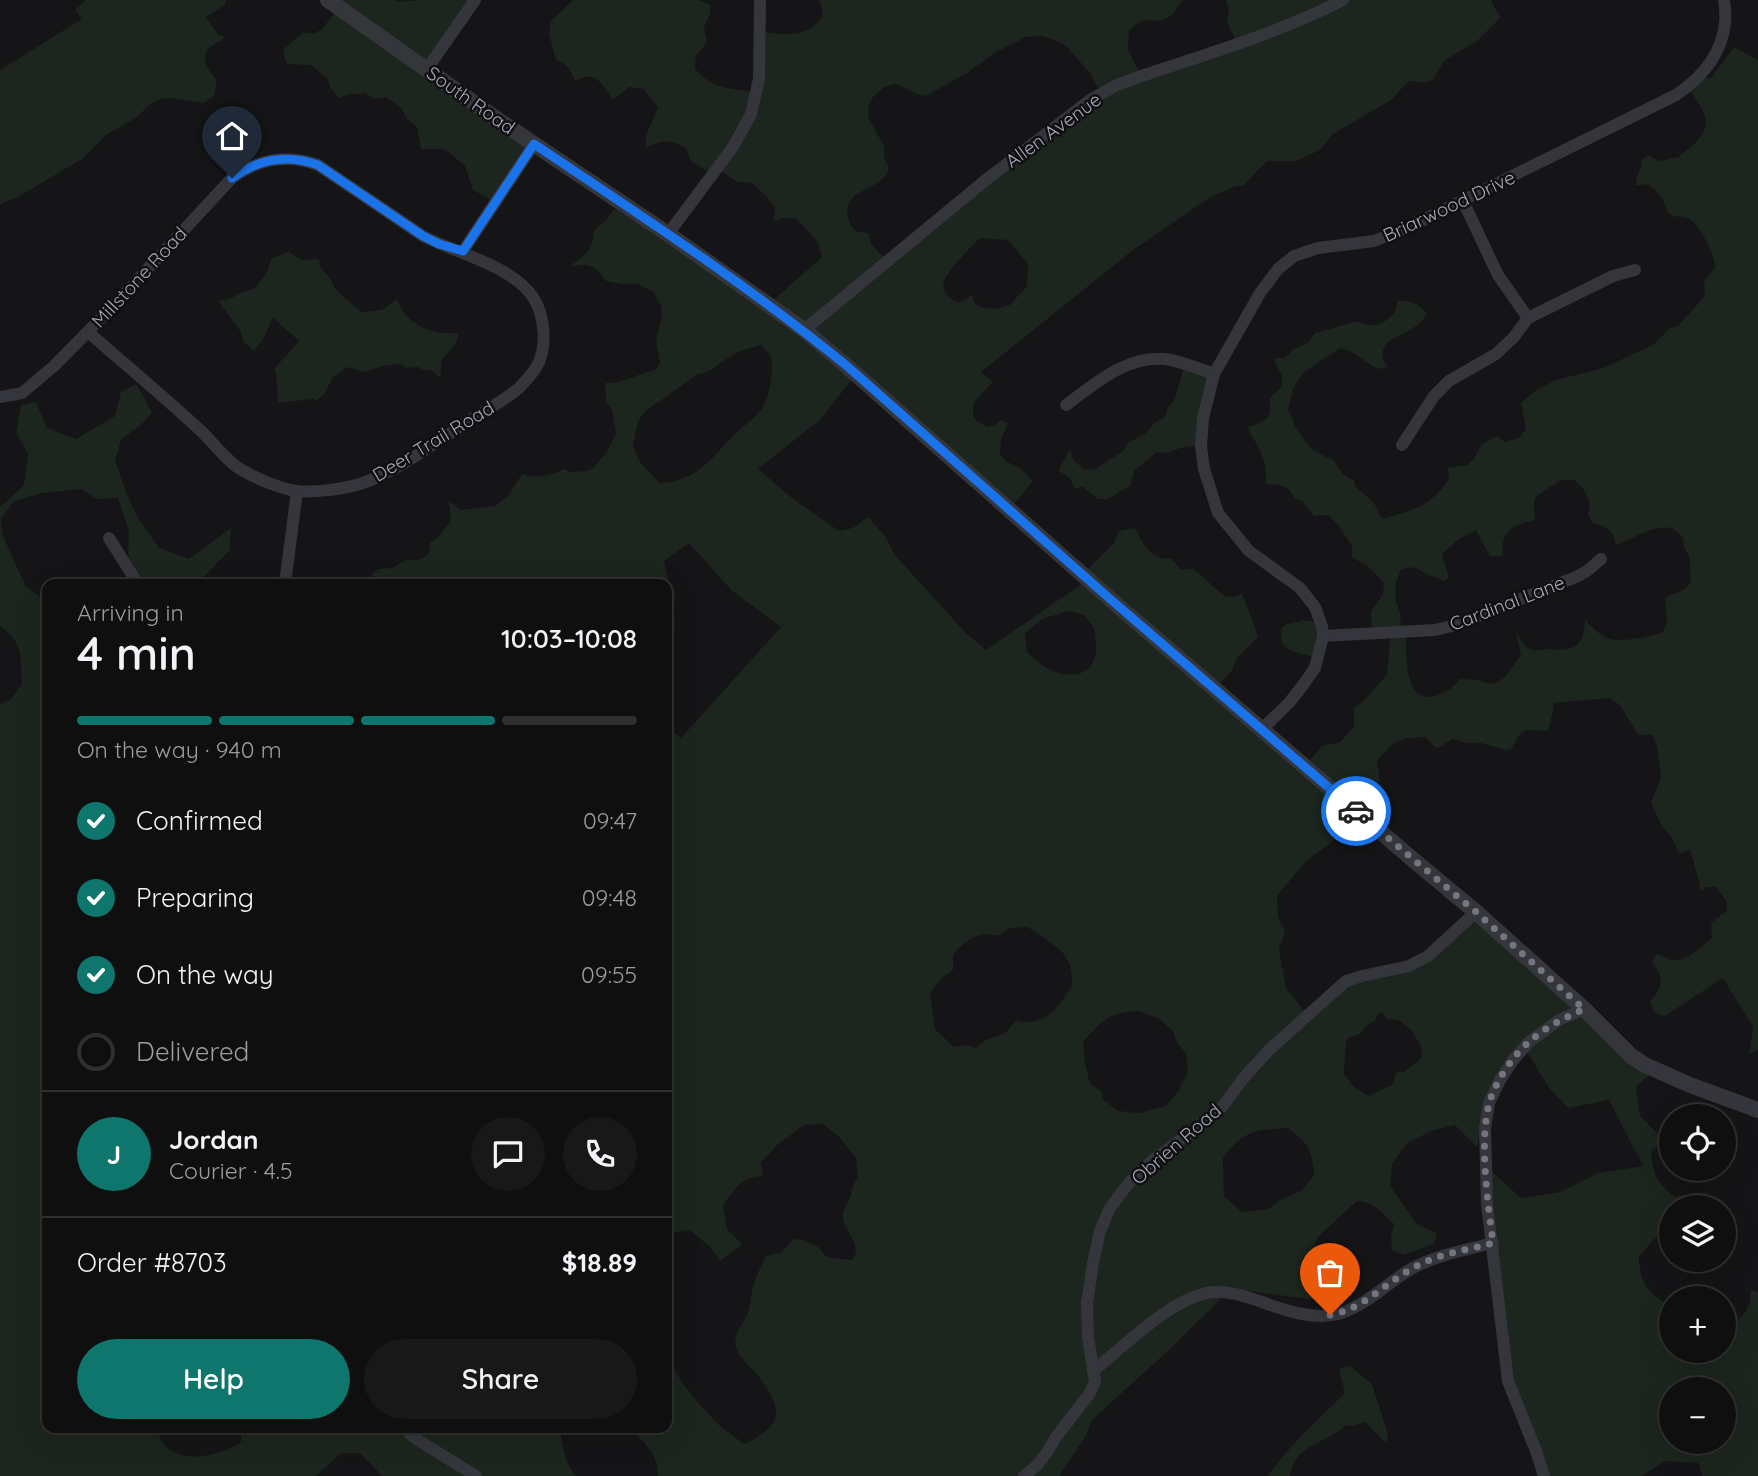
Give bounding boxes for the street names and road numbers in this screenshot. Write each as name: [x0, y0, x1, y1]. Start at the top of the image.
street label: South Road: [422, 61, 520, 139]
street label: Allen Avenue: [1000, 87, 1106, 173]
street label: Briarwood Drive: [1379, 165, 1519, 247]
street label: Millstone Road: [86, 222, 192, 332]
street label: Deer Trail Road: [368, 395, 498, 487]
street label: Cardinal Lane: [1446, 570, 1568, 636]
street label: Obrien Road: [1126, 1098, 1226, 1190]

